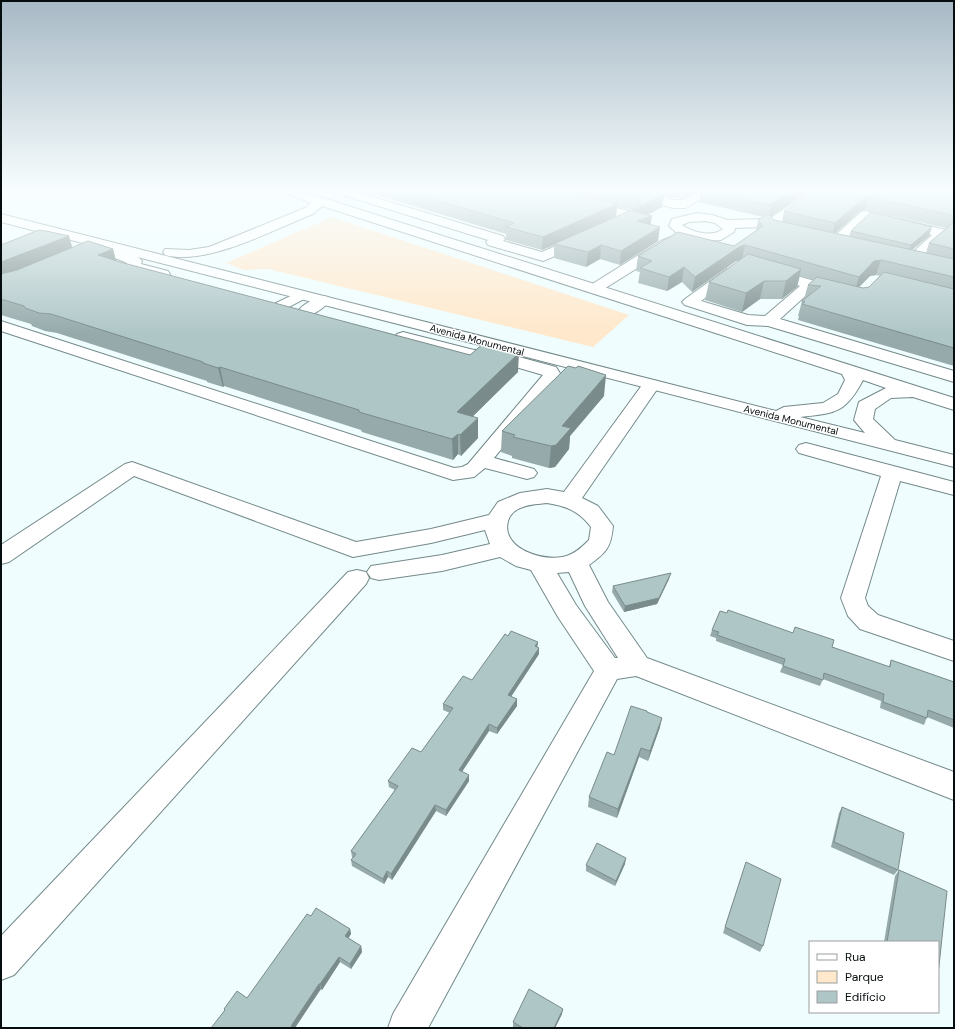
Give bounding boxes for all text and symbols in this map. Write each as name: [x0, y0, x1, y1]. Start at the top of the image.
street label: Avenida Monumental: [428, 321, 526, 359]
street label: Avenida Monumental: [742, 402, 840, 438]
legend: [809, 941, 939, 1013]
text: Rua: [845, 949, 866, 965]
text: Parque: [845, 969, 884, 985]
text: Edifício: [845, 989, 886, 1005]

